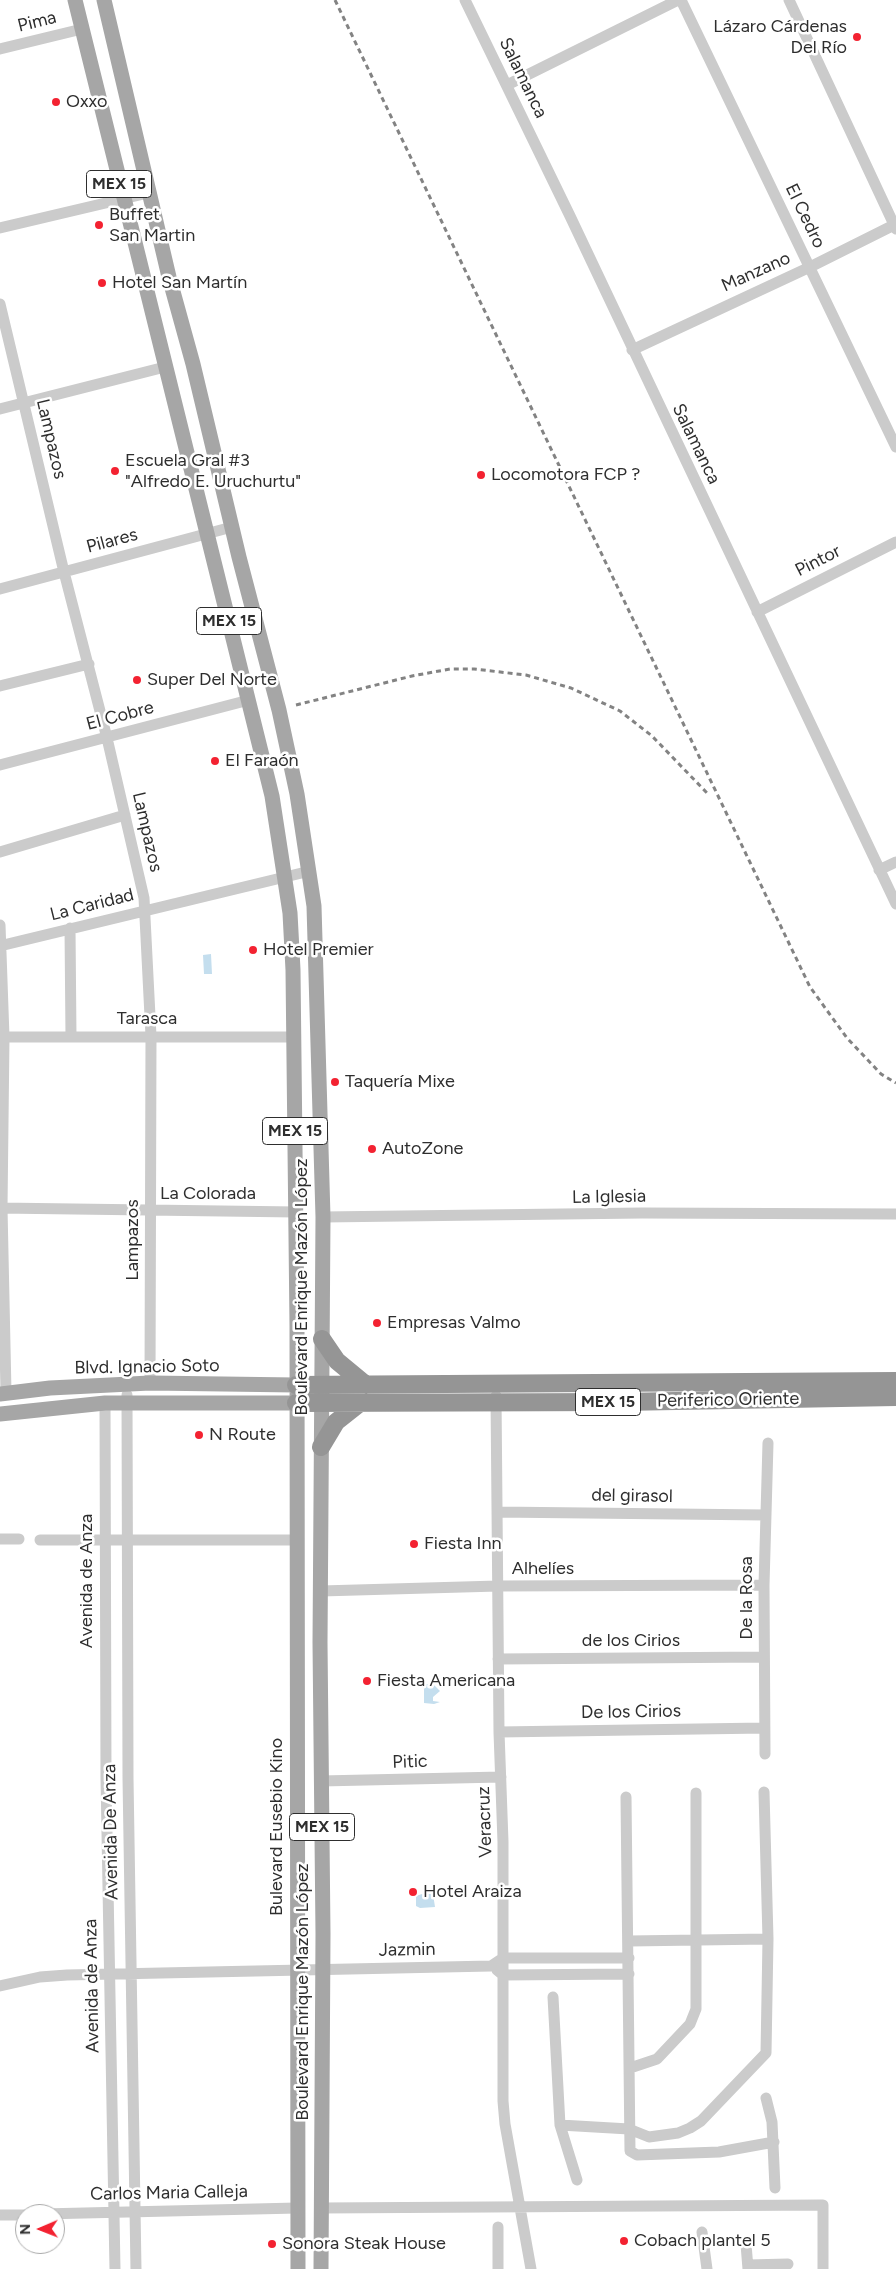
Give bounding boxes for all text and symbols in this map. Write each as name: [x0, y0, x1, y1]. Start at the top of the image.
street label: Pima: [15, 7, 59, 37]
place label: Lázaro Cárdenas Del Río: [713, 16, 847, 58]
marker: Lázaro Cárdenas Del Río: [851, 31, 863, 43]
street label: Salamanca: [494, 34, 552, 122]
place label: Oxxo: [66, 91, 107, 113]
marker: Oxxo: [50, 96, 62, 108]
road number: MEX 15: [86, 170, 152, 198]
street label: El Cedro: [780, 180, 830, 252]
place label: Buffet San Martin: [109, 204, 195, 246]
marker: Buffet San Martin: [93, 219, 105, 231]
street label: Manzano: [718, 247, 794, 297]
place label: Hotel San Martín: [112, 272, 247, 294]
marker: Hotel San Martín: [96, 277, 108, 289]
street label: Lampazos: [31, 397, 71, 481]
street label: Salamanca: [667, 400, 725, 488]
place label: Escuela Gral #3 "Alfredo E. Uruchurtu": [125, 450, 301, 492]
place label: Locomotora FCP ?: [491, 464, 640, 486]
marker: Escuela Gral #3 "Alfredo E. Uruchurtu": [109, 465, 121, 477]
marker: Locomotora FCP ?: [475, 469, 487, 481]
street label: Pilares: [84, 524, 140, 558]
street label: Pintor: [792, 540, 844, 582]
road number: MEX 15: [196, 608, 262, 634]
place label: Super Del Norte: [147, 669, 277, 691]
marker: Super Del Norte: [131, 674, 143, 686]
street label: El Cobre: [84, 697, 156, 735]
place label: El Faraón: [225, 750, 299, 772]
marker: El Faraón: [209, 755, 221, 767]
street label: Lampazos: [127, 790, 167, 874]
street label: La Caridad: [48, 884, 136, 926]
place label: Hotel Premier: [263, 939, 374, 961]
marker: Hotel Premier: [247, 944, 259, 956]
street label: Tarasca: [117, 1008, 177, 1030]
place label: Taquería Mixe: [345, 1071, 455, 1093]
marker: Taquería Mixe: [329, 1076, 341, 1088]
road number: MEX 15: [262, 1118, 328, 1144]
place label: AutoZone: [382, 1138, 463, 1160]
marker: AutoZone: [366, 1143, 378, 1155]
street label: Boulevard Enrique Mazón López: [291, 1158, 313, 1416]
street label: La Colorada: [160, 1183, 256, 1205]
street label: La Iglesia: [572, 1186, 646, 1208]
street label: Lampazos: [122, 1199, 144, 1281]
place label: Empresas Valmo: [387, 1312, 521, 1334]
marker: Empresas Valmo: [371, 1317, 383, 1329]
street label: Blvd. Ignacio Soto: [74, 1355, 220, 1379]
road number: MEX 15: [576, 1388, 640, 1415]
street label: Periferico Oriente: [657, 1388, 799, 1412]
place label: N Route: [209, 1424, 276, 1446]
marker: N Route: [193, 1429, 205, 1441]
street label: del girasol: [591, 1484, 673, 1508]
street label: Avenida de Anza: [76, 1514, 98, 1648]
place label: Fiesta Inn: [424, 1533, 502, 1555]
marker: Fiesta Inn: [408, 1538, 420, 1550]
street label: De la Rosa: [736, 1556, 758, 1640]
street label: Alhelíes: [512, 1558, 574, 1580]
street label: de los Cirios: [582, 1630, 680, 1652]
place label: Fiesta Americana: [377, 1670, 515, 1692]
marker: Fiesta Americana: [361, 1675, 373, 1687]
street label: De los Cirios: [581, 1700, 681, 1724]
street label: Bulevard Eusebio Kino: [266, 1738, 288, 1916]
street label: Pitic: [392, 1751, 428, 1773]
street label: Avenida De Anza: [99, 1764, 123, 1900]
street label: Veracruz: [473, 1786, 497, 1858]
road number: MEX 15: [290, 1814, 354, 1840]
street label: Boulevard Enrique Mazón López: [292, 1863, 314, 2121]
place label: Hotel Araiza: [423, 1881, 522, 1903]
marker: Hotel Araiza: [407, 1886, 419, 1898]
street label: Avenida de Anza: [80, 1919, 104, 2053]
street label: Jazmin: [378, 1939, 436, 1961]
street label: Carlos Maria Calleja: [90, 2181, 248, 2205]
north arrow: [15, 2204, 65, 2254]
text: N: [17, 2224, 34, 2235]
place label: Cobach plantel 5: [634, 2230, 771, 2252]
place label: Sonora Steak House: [282, 2233, 446, 2255]
marker: Cobach plantel 5: [618, 2235, 630, 2247]
marker: Sonora Steak House: [266, 2238, 278, 2250]

